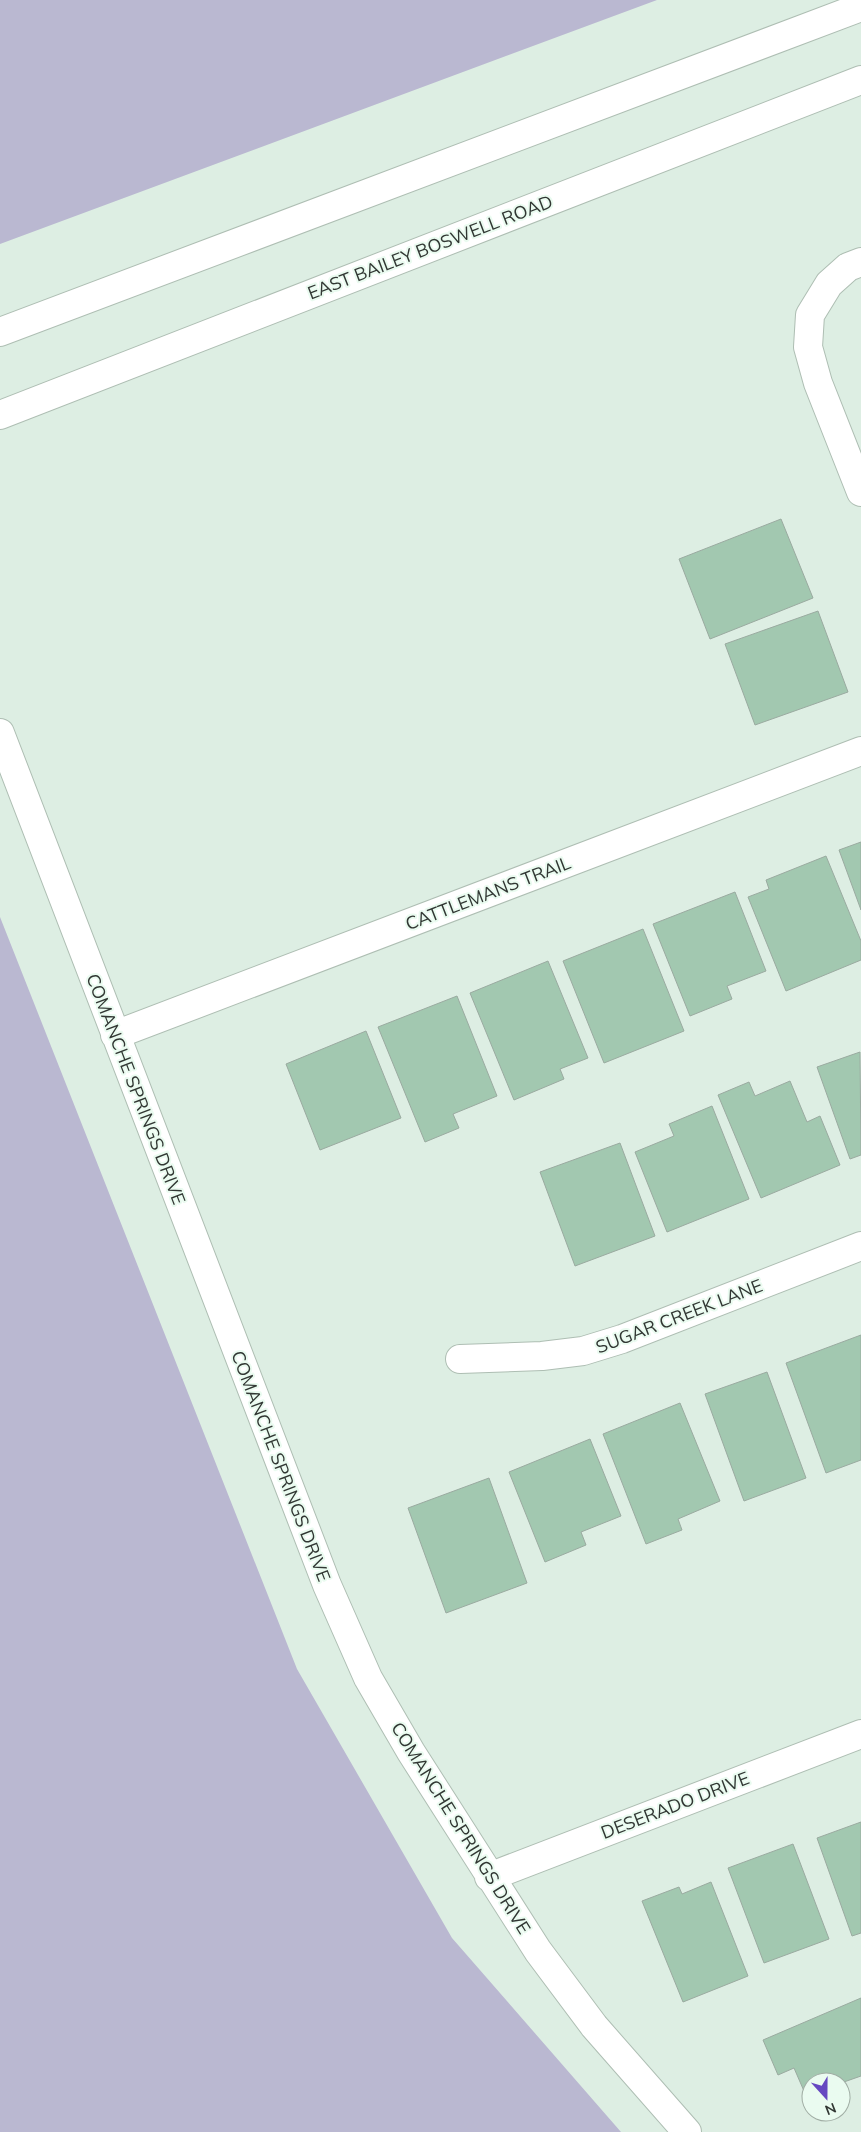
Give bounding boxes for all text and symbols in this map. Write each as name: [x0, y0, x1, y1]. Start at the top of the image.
street label: EAST BAILEY BOSWELL ROAD: [304, 190, 556, 304]
street label: CATTLEMANS TRAIL: [402, 851, 574, 935]
street label: COMANCHE SPRINGS DRIVE: [81, 970, 191, 1208]
street label: SUGAR CREEK LANE: [592, 1274, 766, 1358]
street label: COMANCHE SPRINGS DRIVE: [226, 1347, 336, 1585]
street label: COMANCHE SPRINGS DRIVE: [386, 1718, 536, 1938]
street label: DESERADO DRIVE: [598, 1766, 752, 1844]
north arrow: [801, 2072, 851, 2122]
text: N: [822, 2099, 839, 2119]

